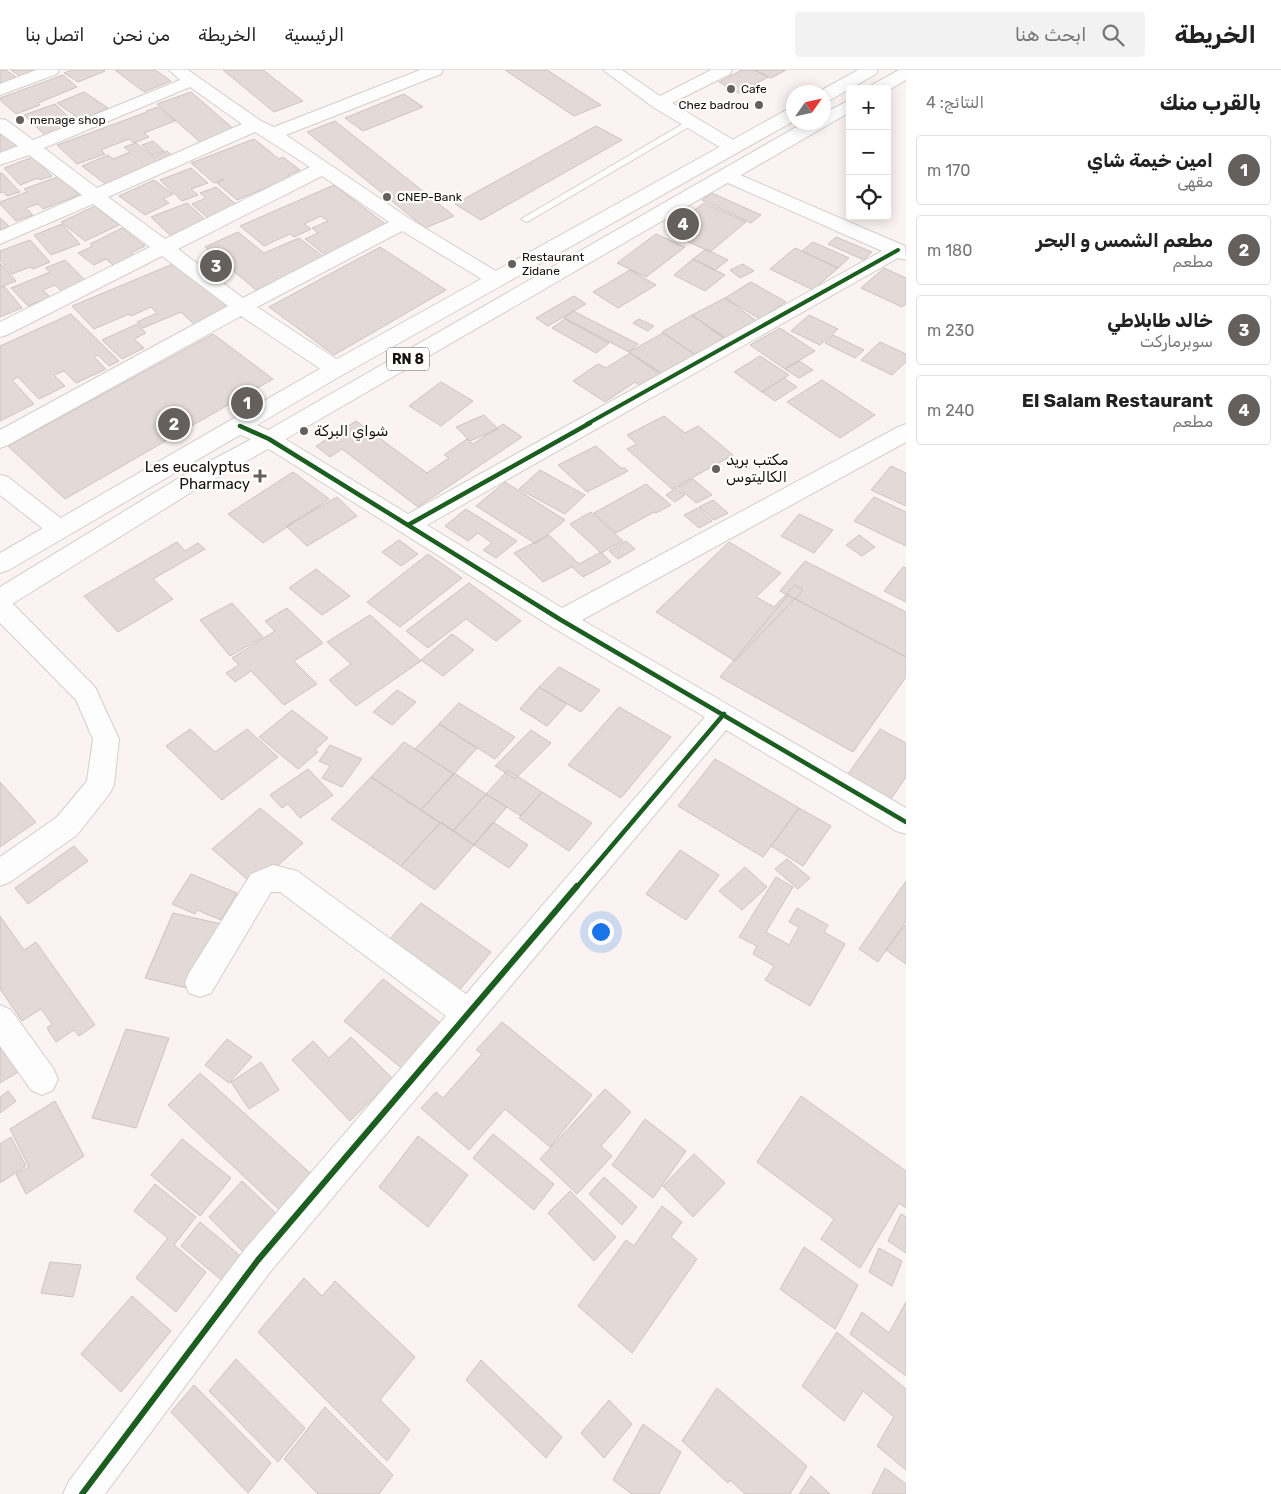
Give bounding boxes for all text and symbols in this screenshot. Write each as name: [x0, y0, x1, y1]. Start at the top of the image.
search box: [795, 12, 1145, 57]
icon: search: [1099, 21, 1127, 49]
text: الخريطة: [1175, 21, 1256, 49]
text: ابحث هنا: [1015, 23, 1087, 46]
text: اتصل بنا: [25, 24, 84, 46]
text: من نحن: [112, 24, 170, 46]
text: الخريطة: [198, 24, 256, 46]
text: الرئيسية: [284, 24, 344, 46]
place label: Cafe: [741, 82, 767, 96]
marker: Cafe: [725, 83, 737, 95]
north arrow: [786, 85, 831, 130]
map controls: [846, 85, 891, 220]
button: +: [846, 85, 891, 130]
text: بالقرب منك: [1160, 90, 1261, 115]
text: النتائج: 4: [926, 93, 984, 112]
place label: Chez badrou: [678, 98, 749, 112]
marker: Chez badrou: [753, 99, 765, 111]
place label: menage shop: [30, 113, 106, 127]
marker: menage shop: [14, 114, 26, 126]
button: −: [846, 130, 891, 175]
text: امين خيمة شاي: [1087, 149, 1213, 172]
text: 170 m: [927, 161, 970, 180]
text: 1: [1240, 161, 1248, 180]
text: مقهى: [1177, 172, 1213, 191]
button: locate: [846, 175, 891, 220]
place label: CNEP-Bank: [397, 190, 463, 204]
marker: CNEP-Bank: [381, 191, 393, 203]
pin: 4: [667, 205, 699, 243]
text: مطعم الشمس و البحر: [1036, 229, 1213, 252]
text: 180 m: [927, 241, 972, 260]
text: 2: [1239, 241, 1249, 260]
pin: 3: [200, 247, 232, 285]
place label: Restaurant Zidane: [522, 250, 584, 278]
text: مطعم: [1172, 252, 1213, 271]
marker: Restaurant Zidane: [506, 258, 518, 270]
text: خالد طابلاطي: [1107, 309, 1213, 332]
text: 230 m: [927, 321, 974, 340]
text: 3: [1239, 321, 1249, 340]
text: سوبرماركت: [1140, 332, 1213, 351]
road number: RN 8: [387, 348, 429, 370]
pin: 1: [231, 384, 263, 422]
text: El Salam Restaurant: [1022, 389, 1213, 412]
text: 240 m: [927, 401, 975, 420]
text: 4: [1239, 401, 1249, 420]
pin: 2: [158, 405, 190, 443]
text: مطعم: [1172, 412, 1213, 431]
place label: شواي البركة: [314, 422, 388, 441]
marker: شواي البركة: [298, 425, 310, 437]
place label: مكتب بريد الكاليتوس: [726, 451, 788, 486]
place label: Les eucalyptus Pharmacy: [145, 458, 250, 493]
marker: مكتب بريد الكاليتوس: [710, 463, 722, 475]
marker: Les eucalyptus Pharmacy: [254, 470, 266, 482]
your location: [588, 919, 614, 945]

